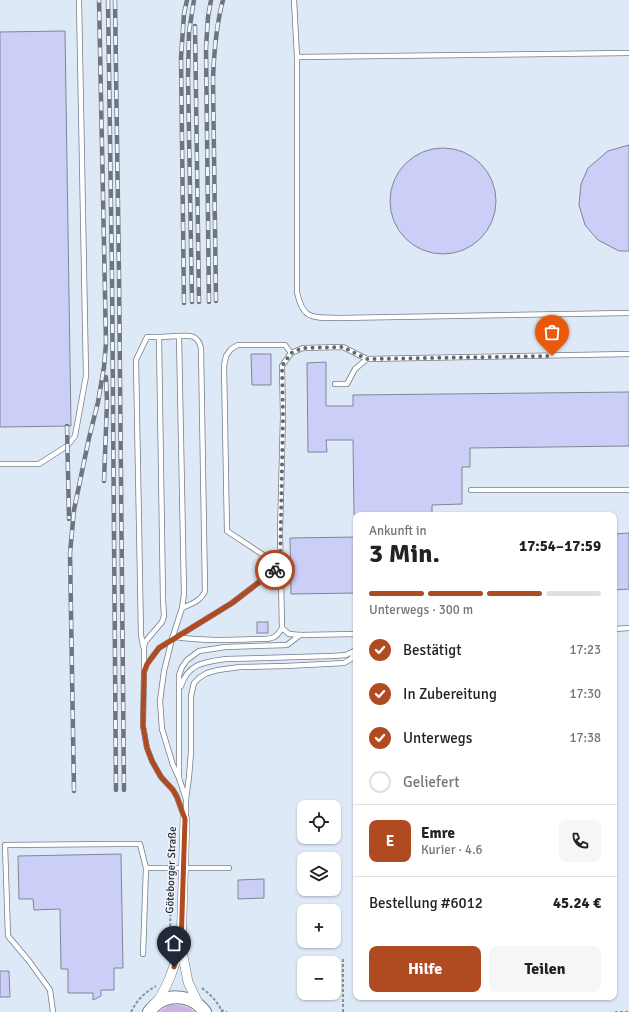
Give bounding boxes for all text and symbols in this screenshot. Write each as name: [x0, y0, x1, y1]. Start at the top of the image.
pin: [535, 315, 569, 356]
icon: bag: [541, 321, 563, 343]
text: Ankunft in: [369, 523, 427, 539]
text: 17:54–17:59: [519, 537, 601, 555]
text: 3 Min.: [369, 538, 440, 570]
courier: [255, 550, 295, 590]
icon: bike: [264, 559, 286, 581]
text: Unterwegs · 300 m: [369, 602, 473, 618]
icon: check: [369, 639, 391, 661]
text: Bestätigt: [403, 641, 461, 659]
text: 17:23: [569, 642, 601, 658]
icon: check: [369, 683, 391, 705]
text: In Zubereitung: [403, 685, 497, 703]
text: 17:30: [569, 686, 601, 702]
icon: check: [369, 727, 391, 749]
text: Unterwegs: [403, 729, 472, 747]
text: 17:38: [569, 730, 601, 746]
text: Geliefert: [403, 773, 460, 791]
map controls: [297, 800, 341, 1000]
button: locate: [297, 800, 341, 844]
button: phone: [559, 820, 601, 862]
text: Emre: [421, 824, 455, 842]
street label: Göteborger Straße: [163, 826, 179, 914]
text: E: [386, 832, 394, 850]
text: Kurier · 4.6: [421, 842, 483, 858]
button: layers: [297, 852, 341, 896]
text: Bestellung #6012: [369, 894, 483, 912]
text: 45.24 €: [553, 894, 601, 912]
button: +: [297, 904, 341, 948]
pin: [157, 926, 191, 967]
icon: home: [163, 932, 185, 954]
button: Hilfe: [369, 946, 481, 992]
button: Teilen: [489, 946, 601, 992]
button: −: [297, 956, 341, 1000]

